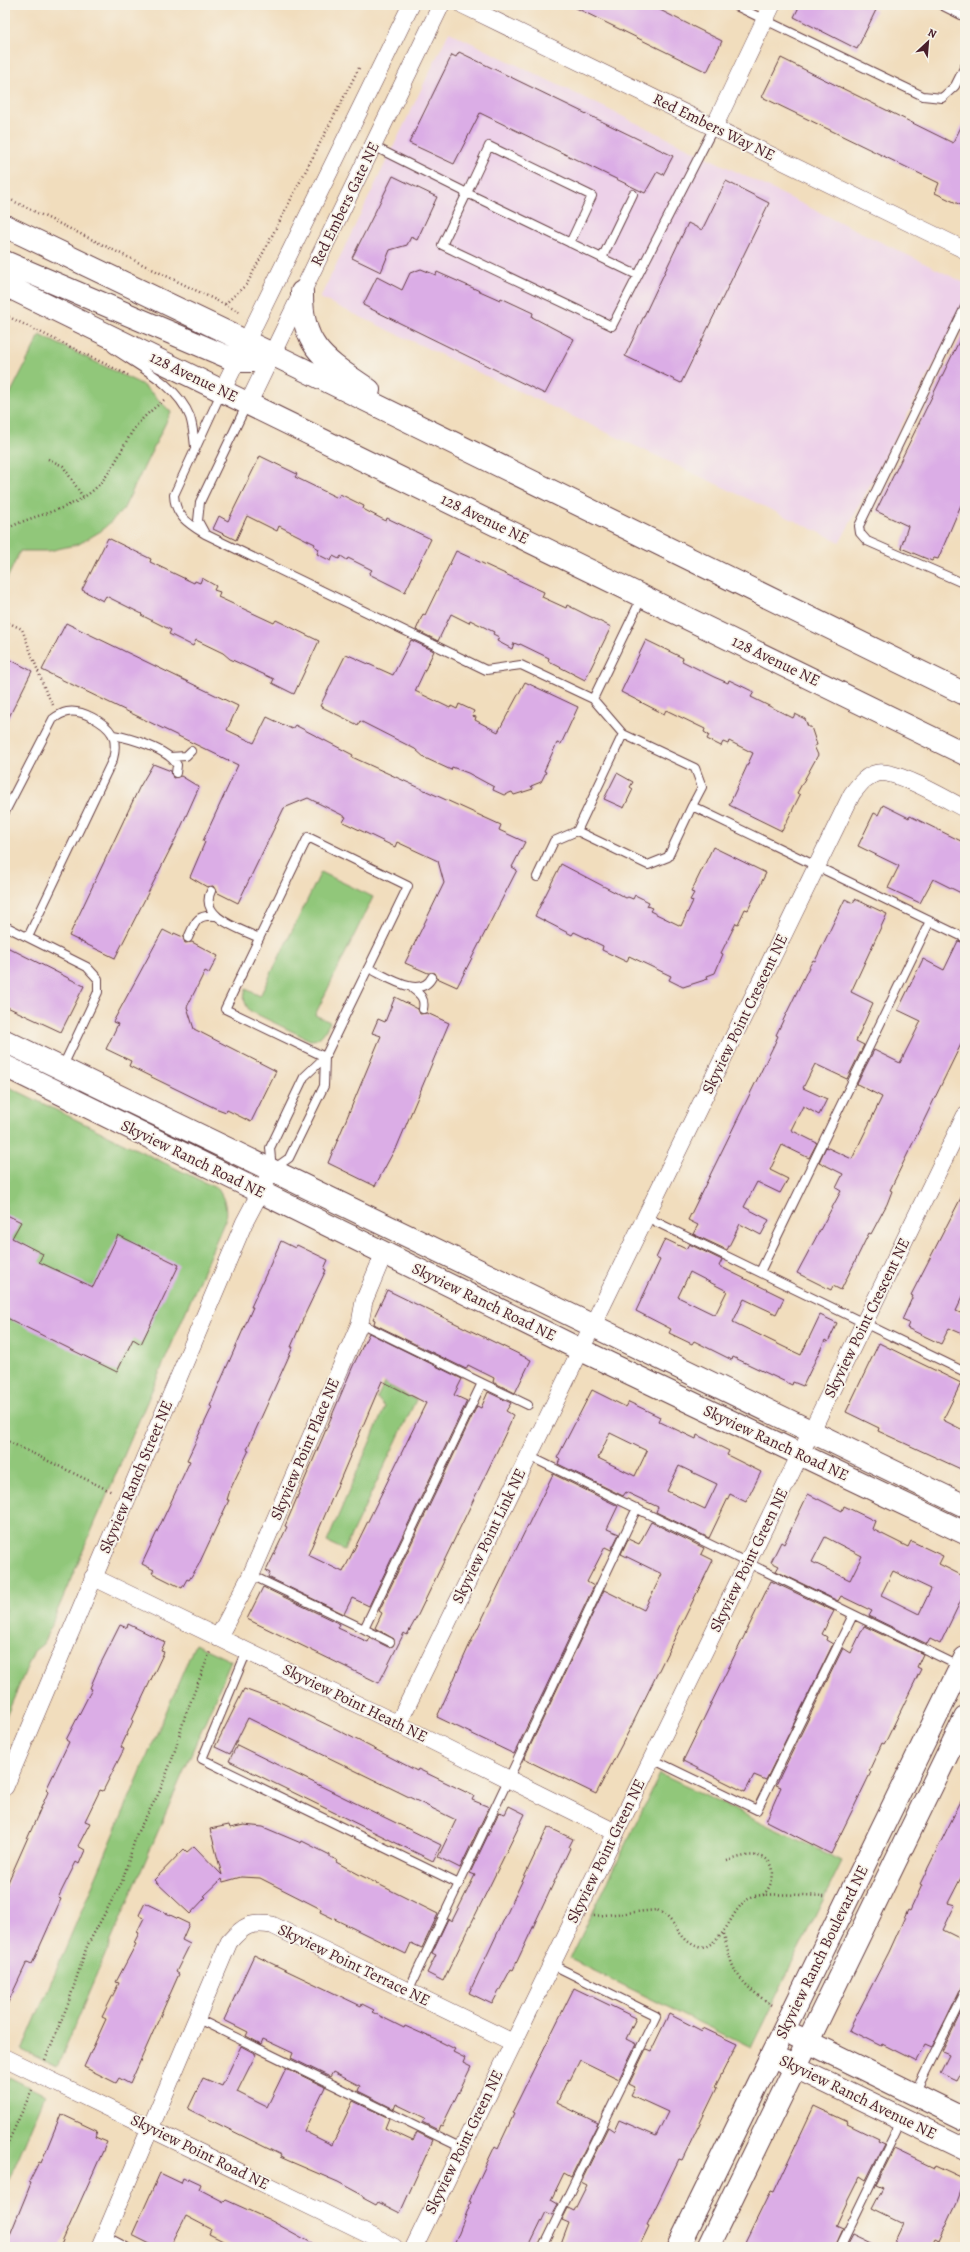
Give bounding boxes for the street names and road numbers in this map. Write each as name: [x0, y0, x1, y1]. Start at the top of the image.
street label: Red Embers Way NE: [649, 88, 779, 166]
street label: Red Embers Gate NE: [305, 138, 385, 270]
street label: 128 Avenue NE: [146, 346, 242, 408]
street label: 128 Avenue NE: [437, 488, 533, 550]
street label: 128 Avenue NE: [728, 630, 824, 692]
street label: Skyview Point Crescent NE: [697, 930, 793, 1098]
street label: Skyview Ranch Road NE: [117, 1114, 269, 1204]
street label: Skyview Point Crescent NE: [819, 1234, 915, 1402]
street label: Skyview Ranch Road NE: [408, 1257, 560, 1347]
street label: Skyview Point Place NE: [265, 1375, 345, 1523]
street label: Skyview Ranch Street NE: [94, 1397, 178, 1557]
street label: Skyview Ranch Road NE: [700, 1400, 852, 1486]
street label: Skyview Point Link NE: [447, 1465, 531, 1607]
street label: Skyview Point Green NE: [704, 1484, 794, 1636]
street label: Skyview Point Heath NE: [279, 1658, 431, 1748]
street label: Skyview Point Green NE: [561, 1775, 651, 1927]
street label: Skyview Ranch Boulevard NE: [770, 1861, 874, 2043]
street label: Skyview Point Terrace NE: [274, 1919, 434, 2011]
street label: Skyview Ranch Avenue NE: [776, 2049, 940, 2145]
street label: Skyview Point Green NE: [419, 2066, 509, 2218]
street label: Skyview Point Road NE: [127, 2109, 273, 2195]

